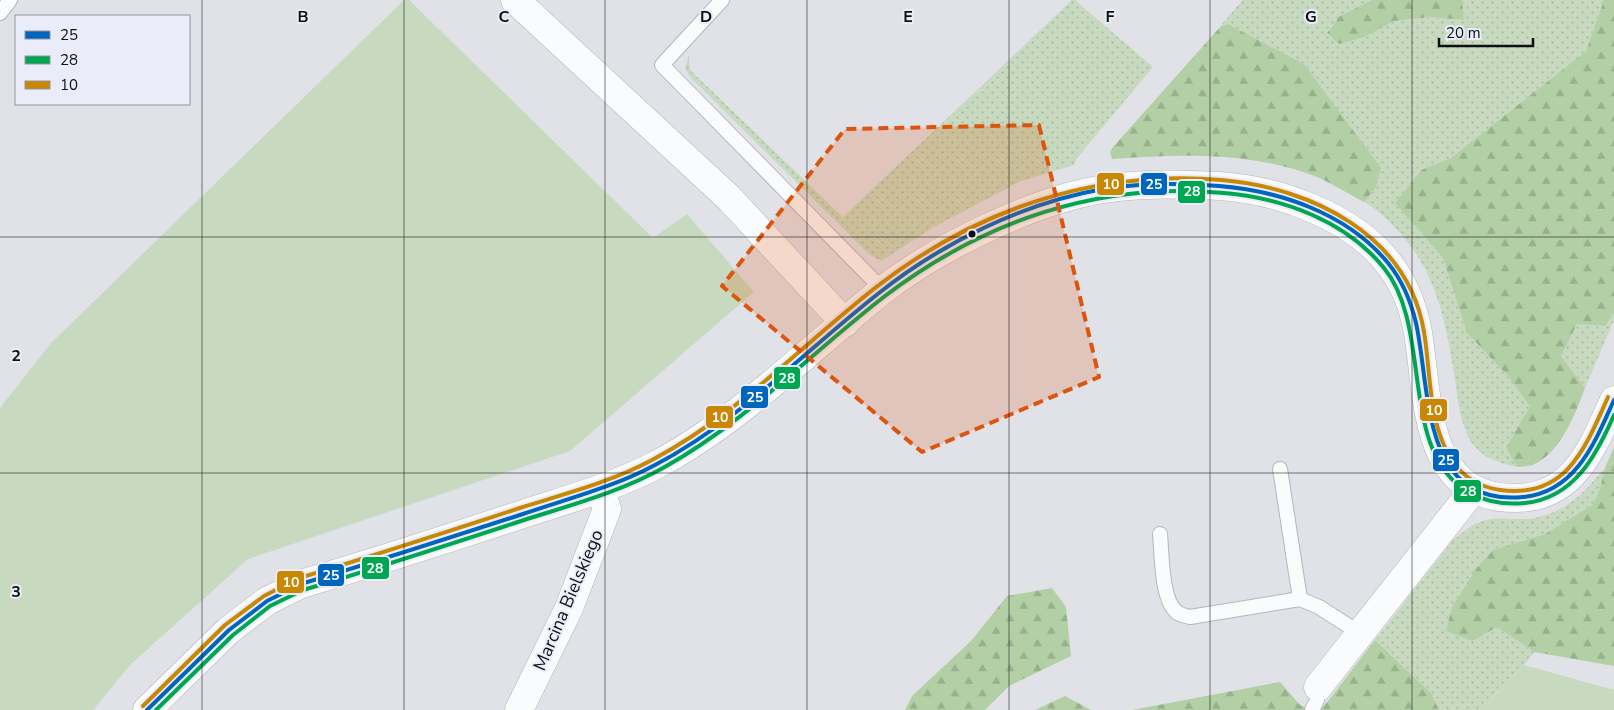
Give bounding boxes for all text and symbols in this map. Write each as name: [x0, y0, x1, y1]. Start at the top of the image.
text: B: [297, 6, 309, 28]
text: C: [499, 6, 510, 28]
text: D: [700, 6, 712, 28]
text: E: [903, 6, 913, 28]
text: F: [1106, 6, 1115, 28]
text: G: [1305, 6, 1317, 28]
legend: [15, 15, 190, 105]
scale bar: [1439, 15, 1533, 47]
text: 20 m: [1446, 23, 1481, 43]
text: 25: [60, 25, 78, 45]
text: 28: [60, 50, 78, 70]
text: 10: [60, 75, 78, 95]
line badge: 10: [1096, 172, 1125, 196]
line badge: 25: [1140, 172, 1168, 196]
text: 10: [1103, 175, 1119, 194]
text: 25: [1146, 175, 1162, 194]
line badge: 28: [1177, 180, 1206, 204]
text: 28: [1184, 182, 1200, 201]
unlabelled marker: [967, 229, 977, 239]
text: 2: [11, 345, 21, 367]
line badge: 28: [773, 366, 801, 390]
text: 28: [779, 369, 795, 388]
line badge: 25: [740, 385, 769, 409]
text: 25: [747, 388, 763, 407]
line badge: 10: [1419, 398, 1448, 422]
text: 10: [1426, 401, 1442, 420]
line badge: 10: [705, 405, 734, 429]
text: 10: [712, 408, 728, 427]
line badge: 25: [1432, 448, 1460, 472]
text: 25: [1438, 451, 1454, 470]
line badge: 28: [1453, 479, 1482, 503]
text: 28: [1460, 482, 1476, 501]
street label: Marcina Bielskiego: [527, 526, 609, 674]
line badge: 28: [361, 556, 390, 580]
text: 28: [367, 559, 383, 578]
line badge: 25: [317, 563, 345, 587]
text: 25: [323, 566, 339, 585]
line badge: 10: [276, 570, 305, 594]
text: 10: [283, 573, 299, 592]
text: 3: [11, 581, 21, 603]

